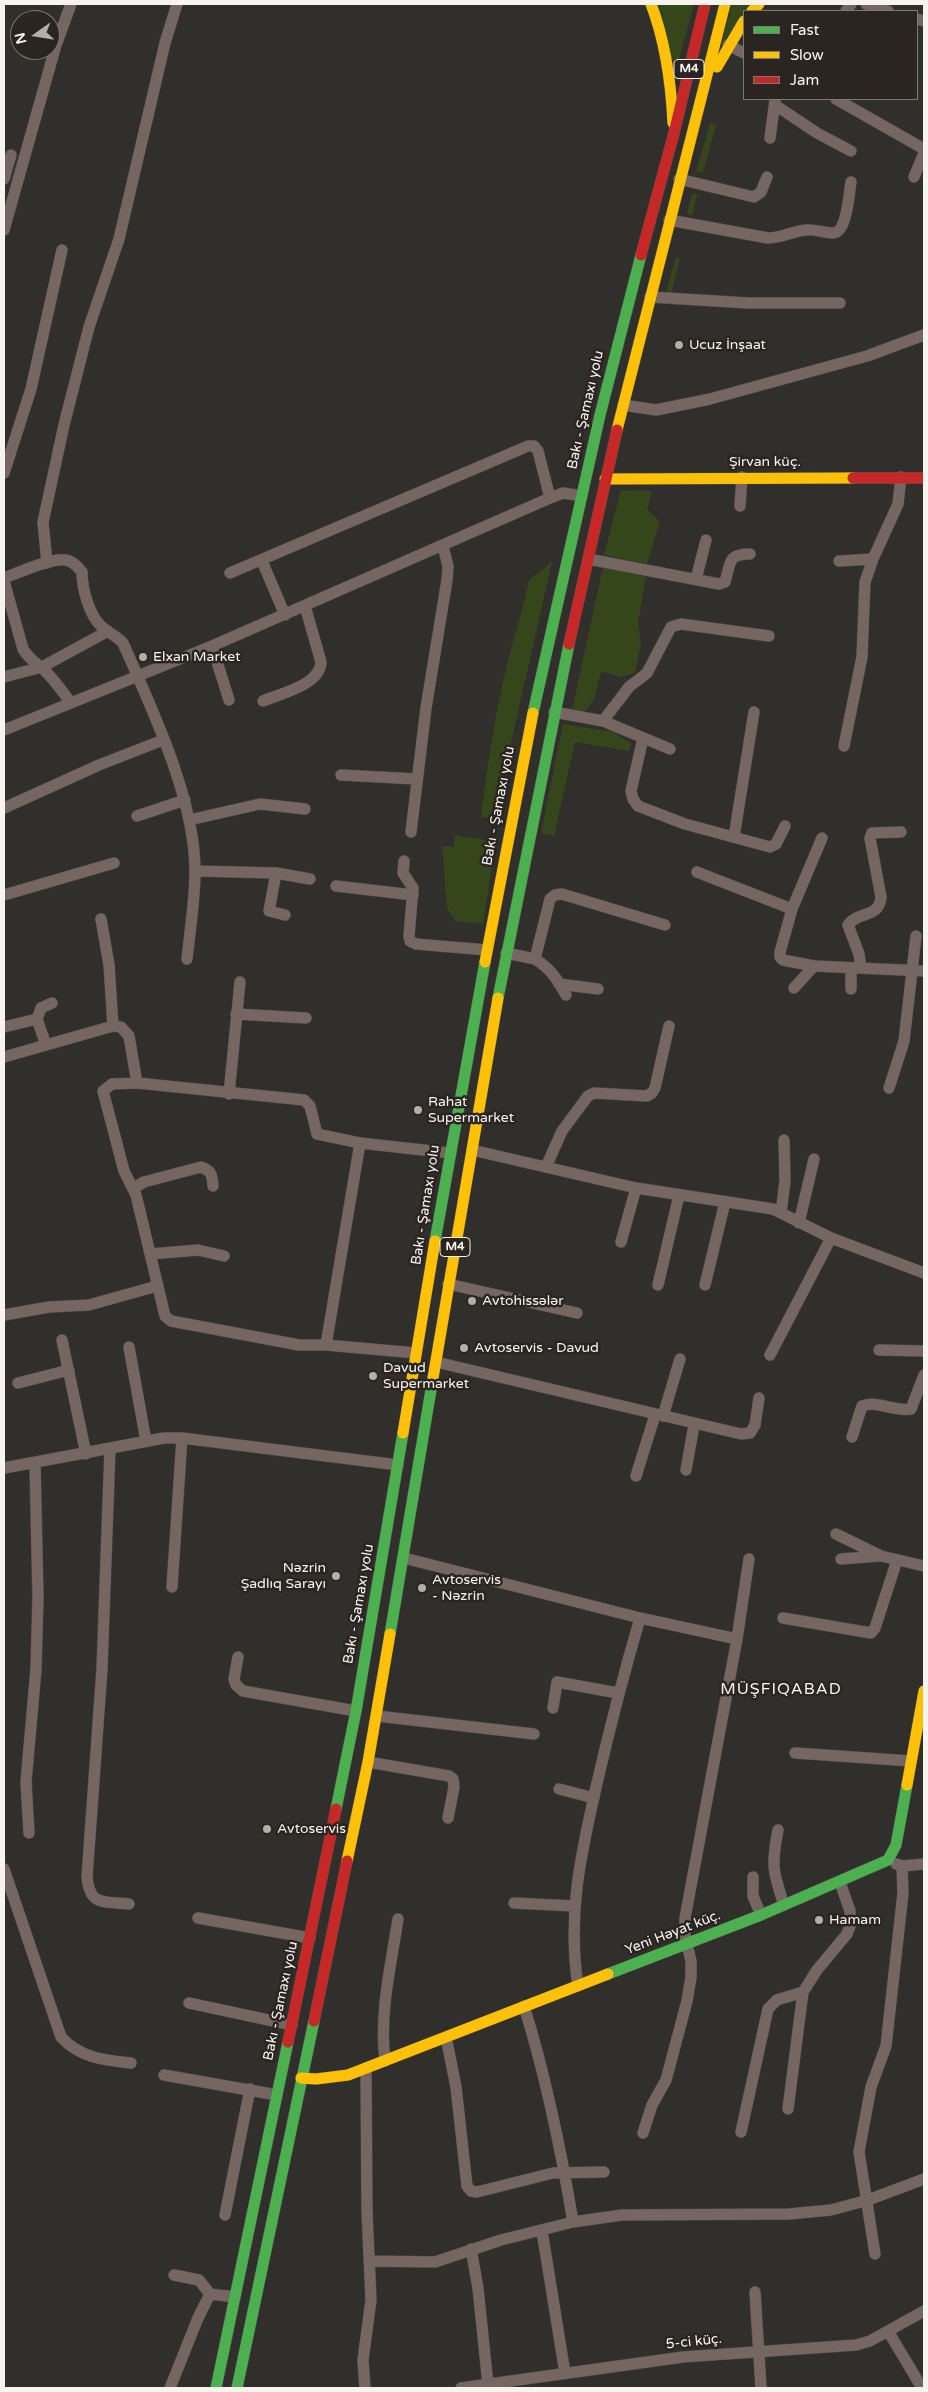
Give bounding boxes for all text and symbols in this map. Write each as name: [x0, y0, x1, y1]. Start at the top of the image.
north arrow: [10, 10, 60, 60]
legend: [743, 10, 918, 100]
text: Fast: [790, 21, 819, 39]
text: N: [11, 31, 30, 46]
text: Slow: [790, 46, 824, 64]
road number: M4: [674, 60, 704, 78]
text: Jam: [790, 71, 819, 89]
place label: Ucuz İnşaat: [689, 337, 766, 353]
marker: Ucuz İnşaat: [673, 339, 685, 351]
street label: Bakı - Şamaxı yolu: [564, 349, 608, 471]
street label: Şirvan küç.: [729, 454, 801, 470]
place label: Elxan Market: [153, 649, 241, 665]
marker: Elxan Market: [137, 651, 149, 663]
street label: Bakı - Şamaxı yolu: [479, 745, 519, 867]
place label: Rahat Supermarket: [428, 1094, 514, 1126]
marker: Rahat Supermarket: [412, 1104, 424, 1116]
street label: Bakı - Şamaxı yolu: [408, 1144, 444, 1266]
road number: M4: [440, 1238, 470, 1256]
place label: Avtohissələr: [482, 1293, 564, 1309]
marker: Avtohissələr: [466, 1295, 478, 1307]
place label: Avtoservis - Davud: [474, 1340, 599, 1356]
marker: Avtoservis - Davud: [458, 1342, 470, 1354]
place label: Davud Supermarket: [383, 1360, 469, 1392]
marker: Davud Supermarket: [367, 1370, 379, 1382]
street label: Bakı - Şamaxı yolu: [340, 1543, 378, 1665]
place label: Nəzrin Şadlıq Sarayı: [241, 1560, 326, 1592]
marker: Nəzrin Şadlıq Sarayı: [330, 1570, 342, 1582]
place label: Avtoservis - Nəzrin: [432, 1572, 501, 1604]
marker: Avtoservis - Nəzrin: [416, 1582, 428, 1594]
district label: MÜŞFIQABAD: [719, 1680, 843, 1700]
place label: Avtoservis: [277, 1821, 346, 1837]
marker: Avtoservis: [261, 1823, 273, 1835]
street label: Yeni Həyat küç.: [623, 1907, 723, 1959]
place label: Hamam: [829, 1912, 881, 1928]
marker: Hamam: [813, 1914, 825, 1926]
street label: Bakı - Şamaxı yolu: [260, 1940, 302, 2062]
street label: 5-ci küç.: [665, 2331, 723, 2353]

